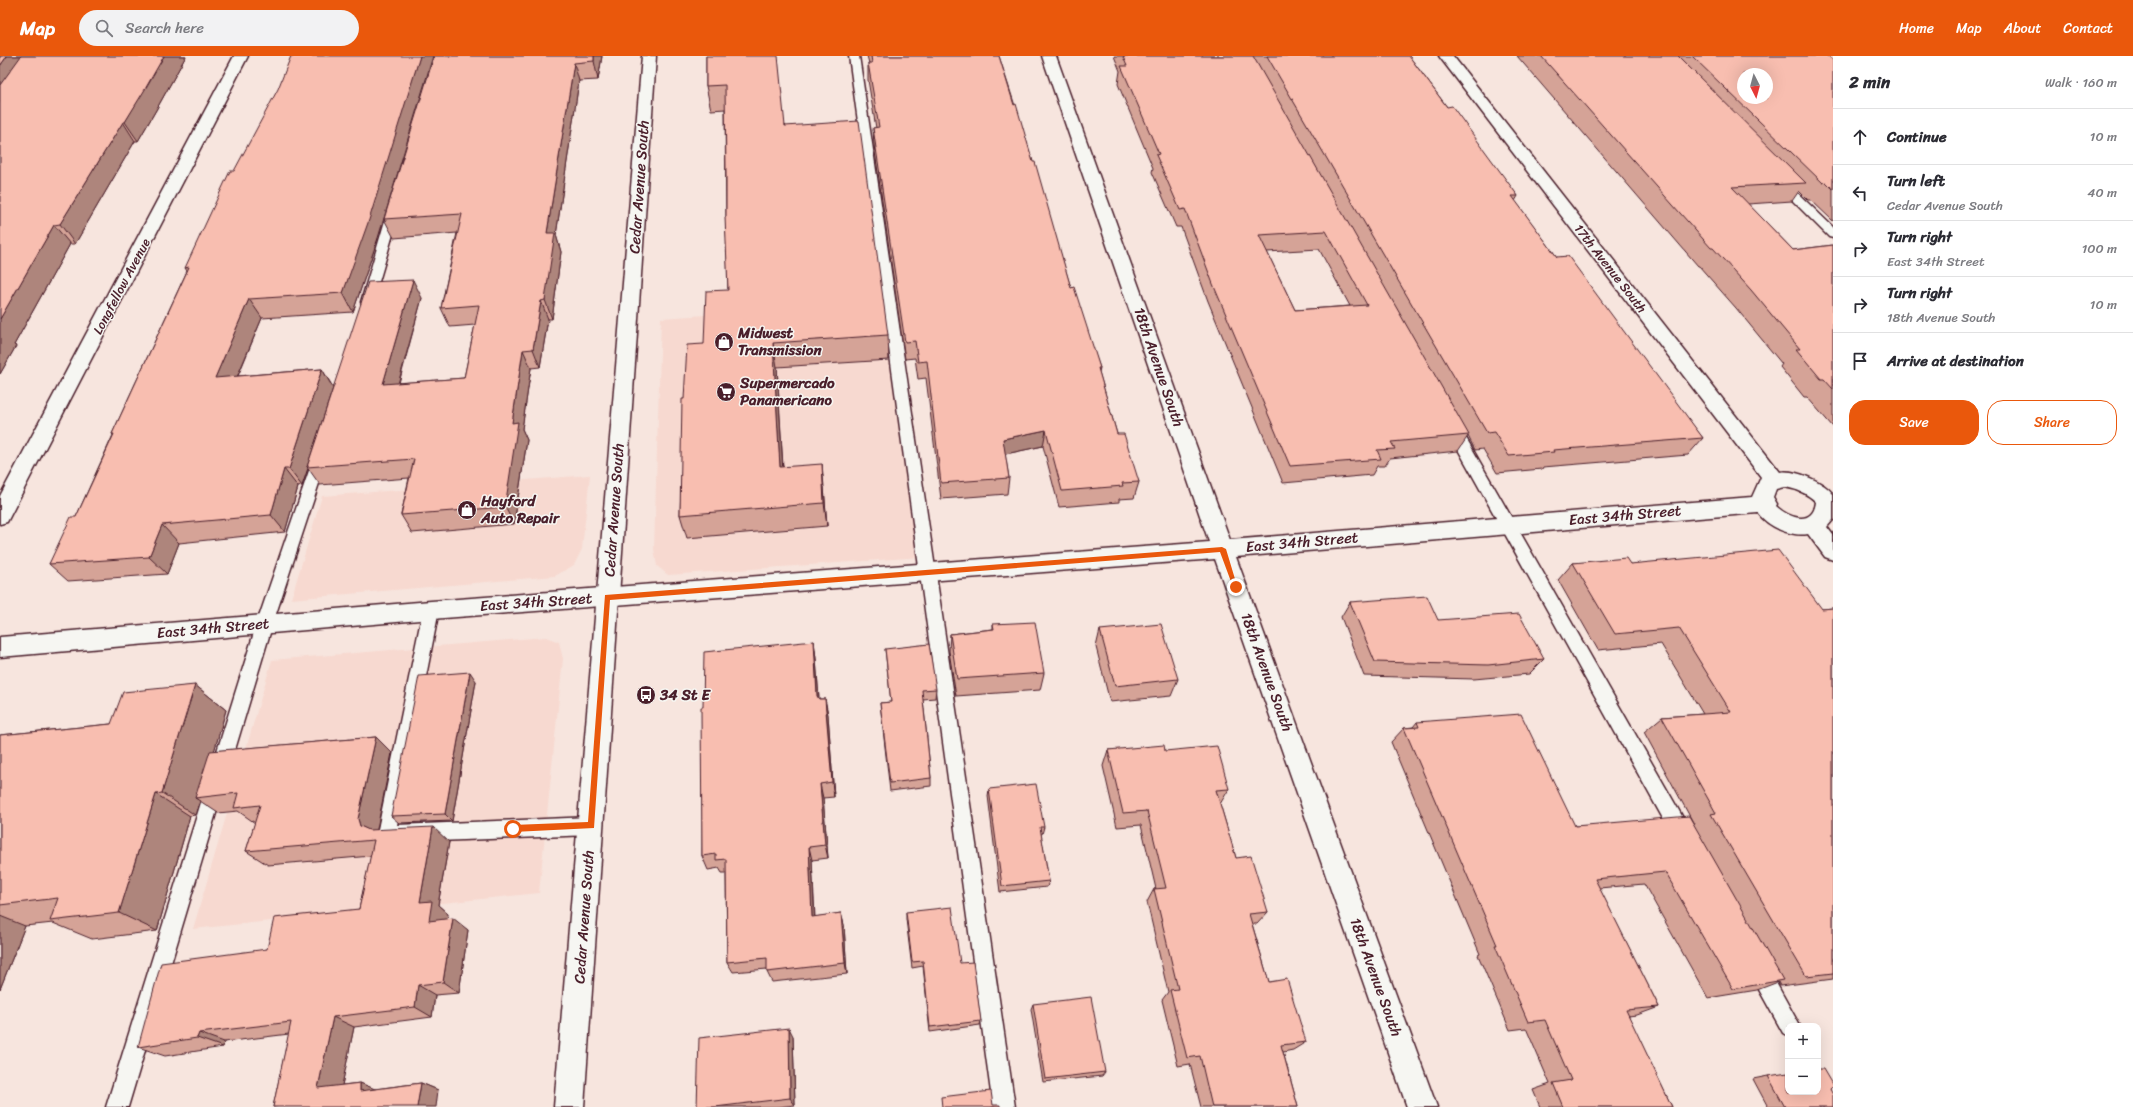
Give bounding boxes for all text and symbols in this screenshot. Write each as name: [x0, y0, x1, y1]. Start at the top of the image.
search box: [79, 10, 359, 46]
text: Map: [20, 12, 55, 45]
text: Search here: [125, 15, 204, 41]
text: Home: [1899, 16, 1934, 41]
text: Map: [1956, 16, 1982, 41]
text: About: [2004, 16, 2041, 41]
text: Contact: [2063, 16, 2113, 41]
icon: search: [93, 17, 115, 39]
text: 2 min: [1849, 67, 1890, 97]
north arrow: [1737, 68, 1773, 104]
text: Walk · 160 m: [2045, 71, 2117, 94]
street label: Cedar Avenue South: [621, 119, 657, 255]
text: Continue: [1887, 124, 1947, 150]
text: 10 m: [2090, 125, 2117, 148]
icon: ahead: [1849, 126, 1871, 148]
text: Turn left: [1887, 168, 1945, 194]
text: 40 m: [2087, 181, 2117, 204]
icon: left: [1849, 182, 1871, 204]
text: Cedar Avenue South: [1887, 194, 2003, 217]
street label: 17th Avenue South: [1568, 219, 1653, 318]
text: Turn right: [1887, 224, 1952, 250]
street label: Longfellow Avenue: [86, 234, 157, 339]
text: 100 m: [2082, 237, 2117, 260]
icon: right: [1849, 238, 1871, 260]
text: East 34th Street: [1887, 250, 1985, 273]
text: Turn right: [1887, 280, 1952, 306]
text: 10 m: [2090, 293, 2117, 316]
icon: right: [1849, 294, 1871, 316]
street label: 18th Avenue South: [1126, 304, 1192, 430]
text: 18th Avenue South: [1887, 306, 1995, 329]
place label: Midwest Transmission: [737, 320, 822, 363]
shop icon: Midwest Transmission: [713, 331, 735, 353]
text: Arrive at destination: [1887, 348, 2024, 374]
icon: arrive: [1849, 350, 1871, 372]
place label: Supermercado Panamericano: [739, 370, 835, 413]
supermarket icon: Supermercado Panamericano: [715, 381, 737, 403]
button: Save: [1849, 400, 1979, 445]
button: Share: [1987, 400, 2117, 445]
street label: Cedar Avenue South: [596, 442, 632, 578]
place label: Hayford Auto Repair: [480, 488, 561, 531]
street label: East 34th Street: [1568, 497, 1683, 533]
shop icon: Hayford Auto Repair: [456, 499, 478, 521]
street label: East 34th Street: [1245, 524, 1360, 560]
route end: [1227, 578, 1245, 596]
street label: East 34th Street: [479, 585, 594, 619]
street label: 18th Avenue South: [1233, 609, 1301, 735]
street label: East 34th Street: [156, 610, 271, 646]
place label: 34 St E: [659, 682, 711, 708]
bus stop icon: 34 St E: [635, 684, 657, 706]
route start: [504, 820, 522, 838]
street label: Cedar Avenue South: [566, 849, 602, 985]
street label: 18th Avenue South: [1342, 914, 1410, 1040]
map controls: [1785, 1023, 1821, 1095]
button: +: [1785, 1023, 1821, 1059]
button: −: [1785, 1059, 1821, 1095]

